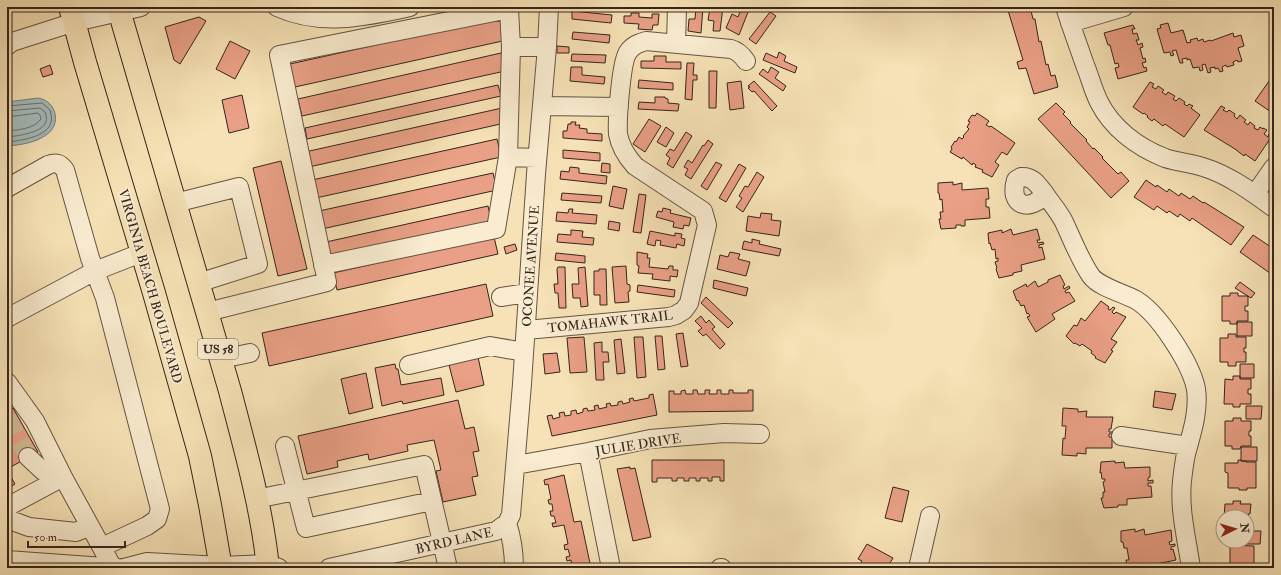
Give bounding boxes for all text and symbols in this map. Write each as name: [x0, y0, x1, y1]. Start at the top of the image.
street label: VIRGINIA BEACH BOULEVARD: [115, 187, 186, 385]
street label: OCONEE AVENUE: [519, 205, 543, 327]
street label: TOMAHAWK TRAIL: [547, 307, 674, 337]
road number: US 58: [198, 339, 238, 359]
street label: JULIE DRIVE: [593, 430, 682, 460]
north arrow: [1215, 509, 1255, 549]
text: N: [1237, 522, 1251, 535]
scale bar: [28, 523, 125, 549]
street label: BYRD LANE: [414, 524, 494, 558]
text: 50 m: [34, 530, 58, 545]

